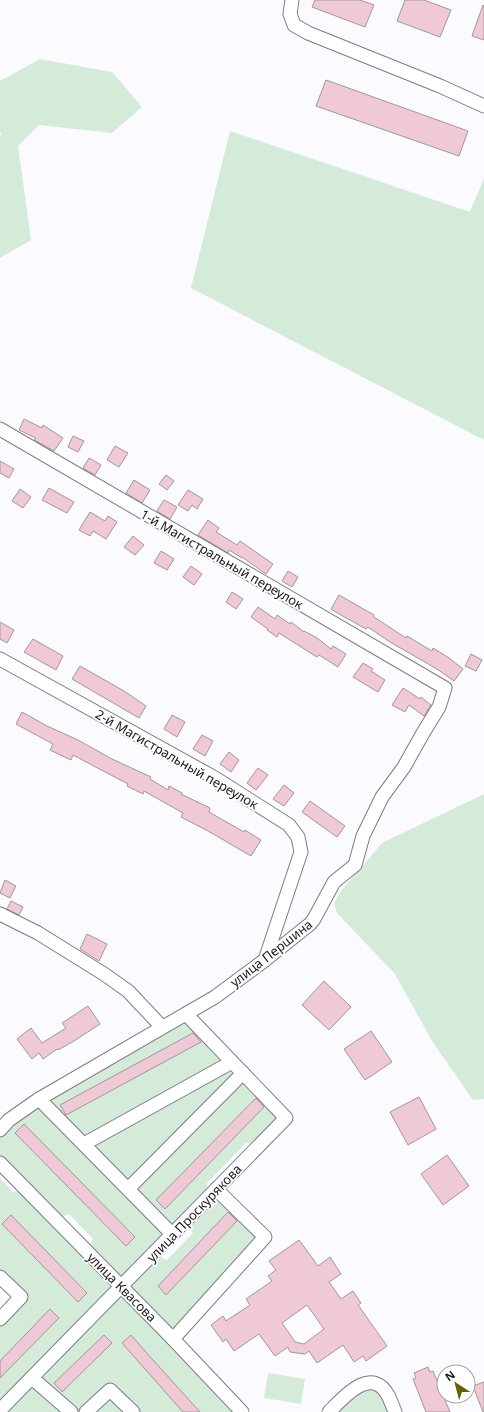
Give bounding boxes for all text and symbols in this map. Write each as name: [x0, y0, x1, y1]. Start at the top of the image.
street label: 1-й Магистральный переулок: [137, 505, 307, 613]
street label: 2-й Магистральный переулок: [92, 705, 262, 813]
street label: улица Першина: [226, 915, 316, 991]
street label: улица Проскурякова: [143, 1160, 245, 1266]
street label: улица Квасова: [83, 1248, 161, 1326]
north arrow: [436, 1364, 476, 1404]
text: N: [442, 1367, 458, 1384]

